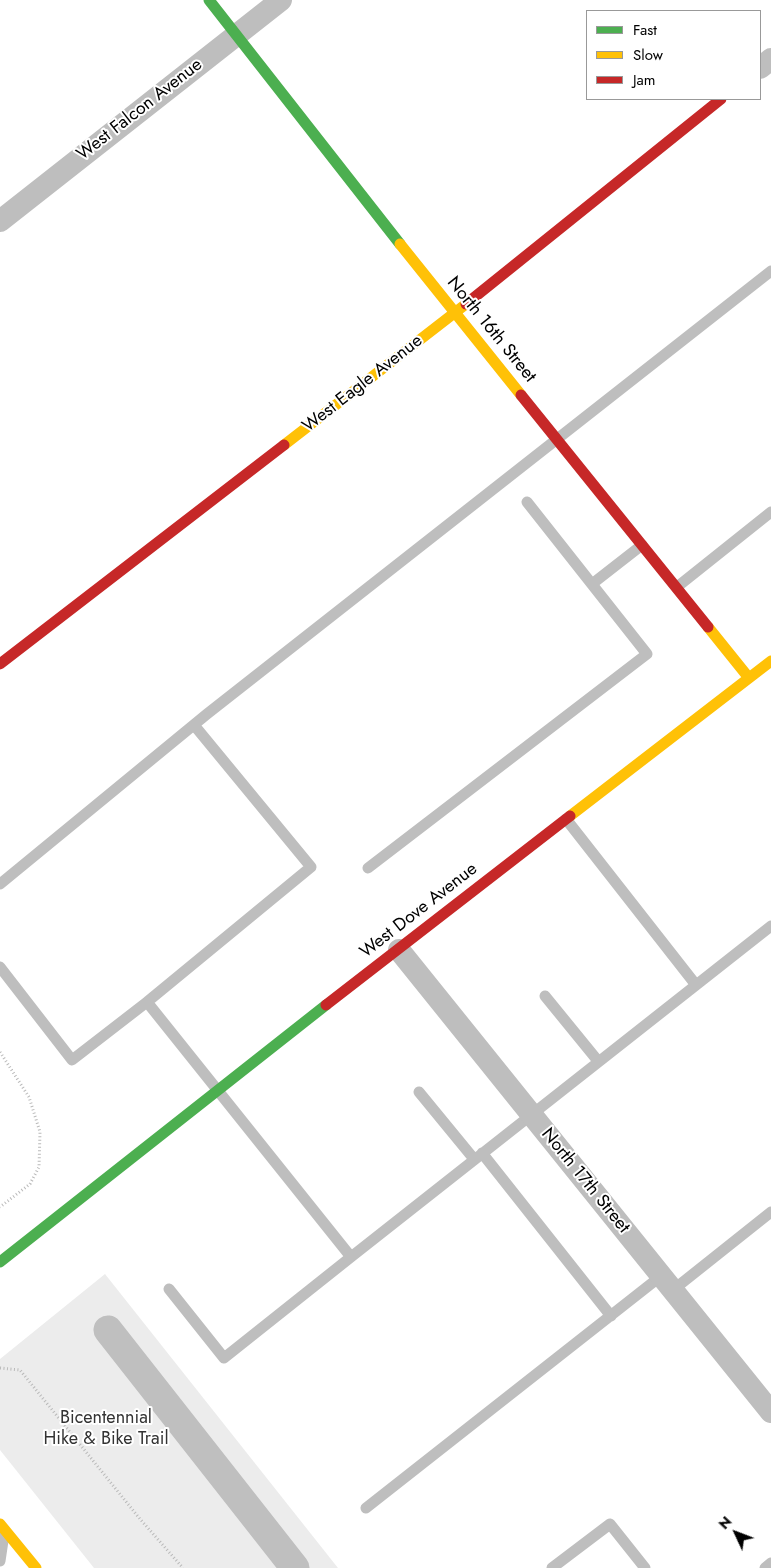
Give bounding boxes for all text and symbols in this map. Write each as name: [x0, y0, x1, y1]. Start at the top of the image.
legend: [586, 10, 761, 100]
text: Fast: [633, 19, 657, 41]
text: Slow: [633, 44, 663, 66]
street label: West Falcon Avenue: [73, 54, 207, 166]
text: Jam: [633, 69, 656, 91]
street label: North 16th Street: [442, 273, 540, 387]
street label: West Eagle Avenue: [299, 330, 427, 438]
street label: West Dove Avenue: [356, 859, 482, 963]
street label: North 17th Street: [536, 1124, 634, 1238]
park label: Bicentennial Hike & Bike Trail: [43, 1408, 169, 1450]
north arrow: [711, 1508, 761, 1558]
text: N: [714, 1512, 736, 1534]

